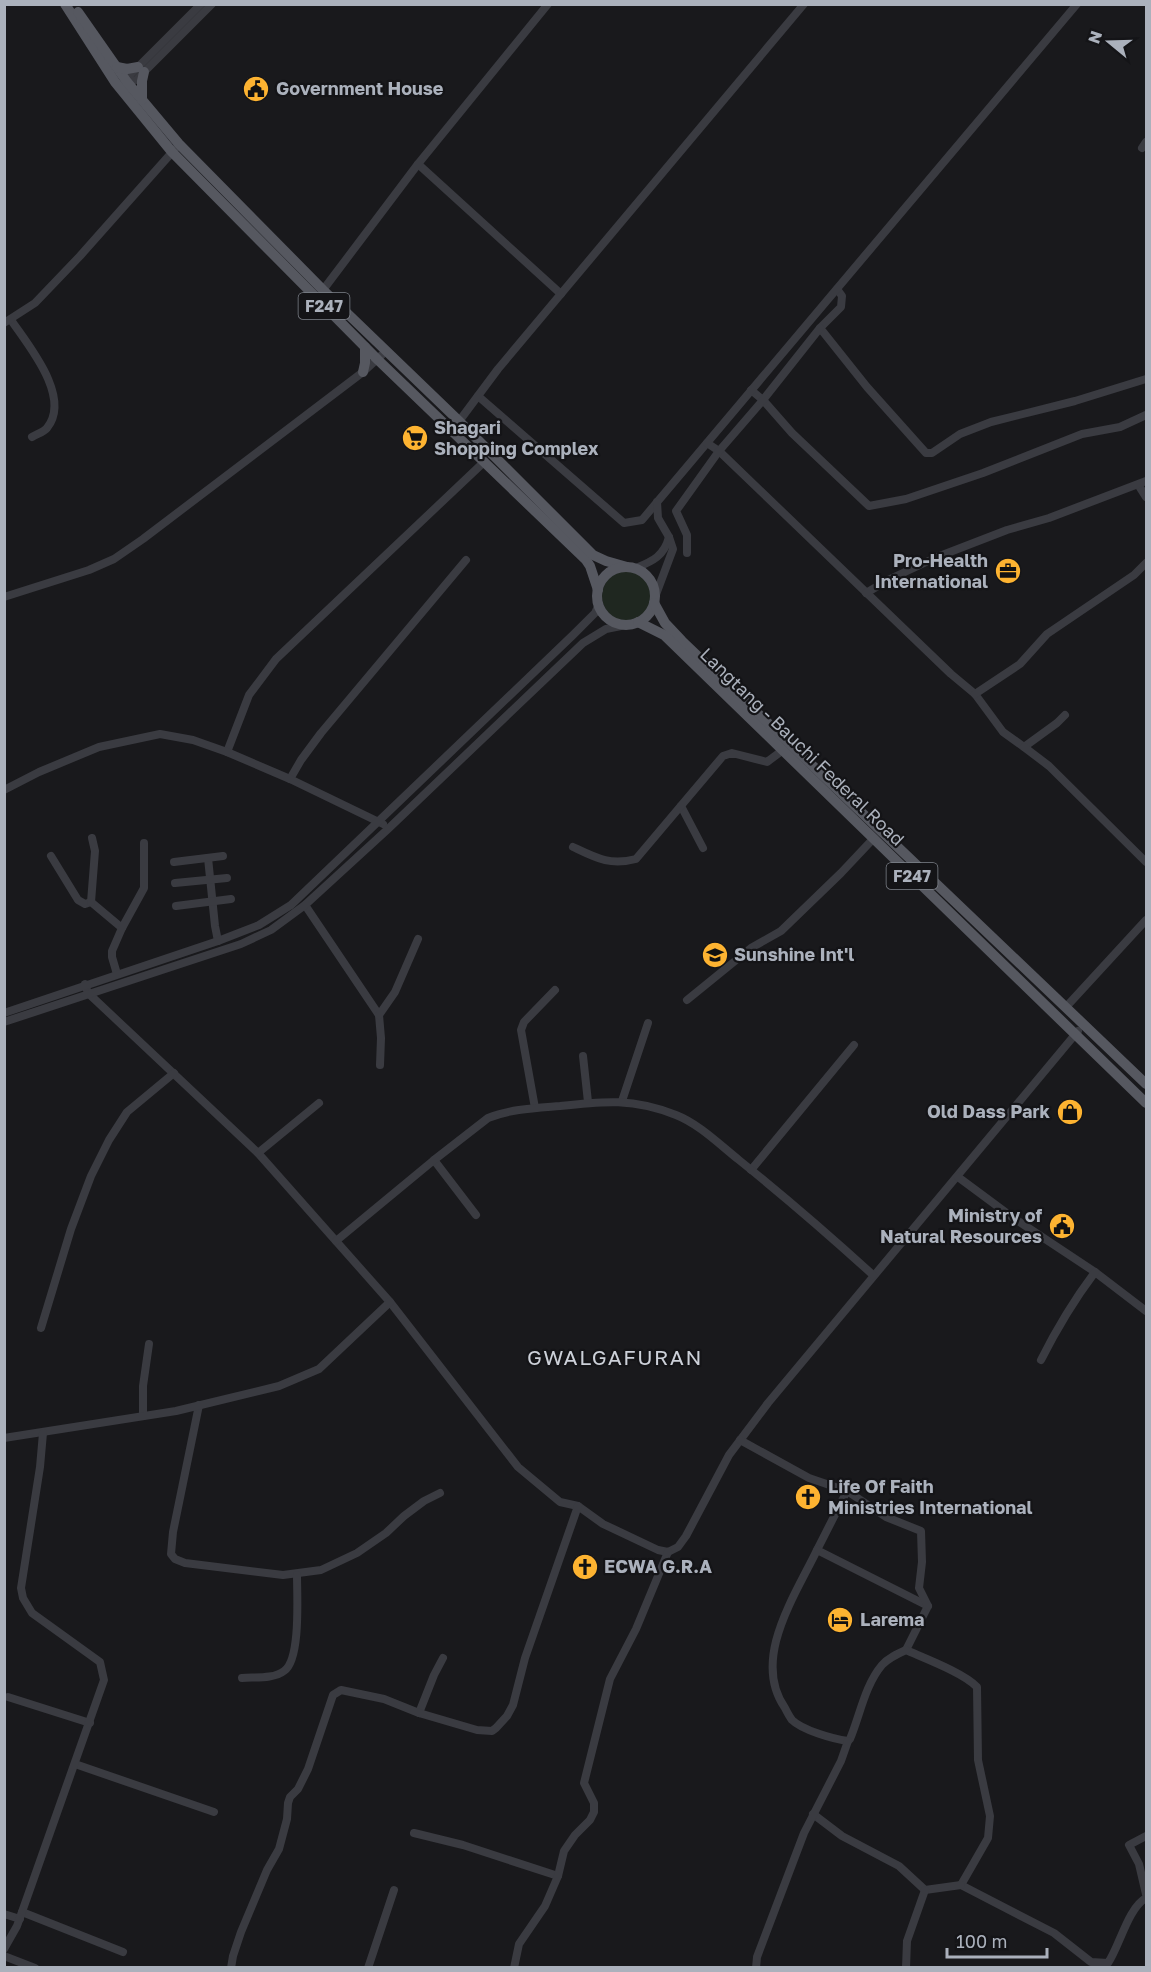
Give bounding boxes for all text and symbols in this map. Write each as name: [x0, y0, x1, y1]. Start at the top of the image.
north arrow: [1079, 12, 1139, 72]
text: N: [1083, 28, 1106, 46]
public building icon: Government House: [241, 74, 271, 104]
place label: Government House: [276, 77, 444, 99]
road number: F247: [298, 293, 350, 319]
place label: Shagari Shopping Complex: [434, 416, 599, 459]
supermarket icon: Shagari Shopping Complex: [400, 423, 430, 453]
place label: Pro-Health International: [875, 549, 988, 592]
office icon: Pro-Health International: [993, 556, 1023, 586]
street label: Langtang - Bauchi Federal Road: [696, 643, 909, 850]
road number: F247: [886, 863, 938, 889]
school or university icon: Sunshine Int'l: [700, 940, 730, 970]
place label: Sunshine Int'l: [734, 943, 854, 965]
shop icon: Old Dass Park: [1055, 1097, 1085, 1127]
place label: Old Dass Park: [927, 1100, 1051, 1122]
place label: Ministry of Natural Resources: [880, 1204, 1042, 1247]
public building icon: Ministry of Natural Resources: [1047, 1211, 1077, 1241]
district label: GWALGAFURAN: [527, 1344, 703, 1370]
place label: Life Of Faith Ministries International: [828, 1475, 1033, 1518]
church icon: Life Of Faith Ministries International: [793, 1482, 823, 1512]
church icon: ECWA G.R.A: [570, 1552, 600, 1582]
place label: ECWA G.R.A: [604, 1555, 712, 1577]
hotel icon: Larema: [825, 1605, 855, 1635]
place label: Larema: [860, 1608, 924, 1630]
scale bar: [947, 1921, 1048, 1959]
text: 100 m: [956, 1930, 1007, 1952]

